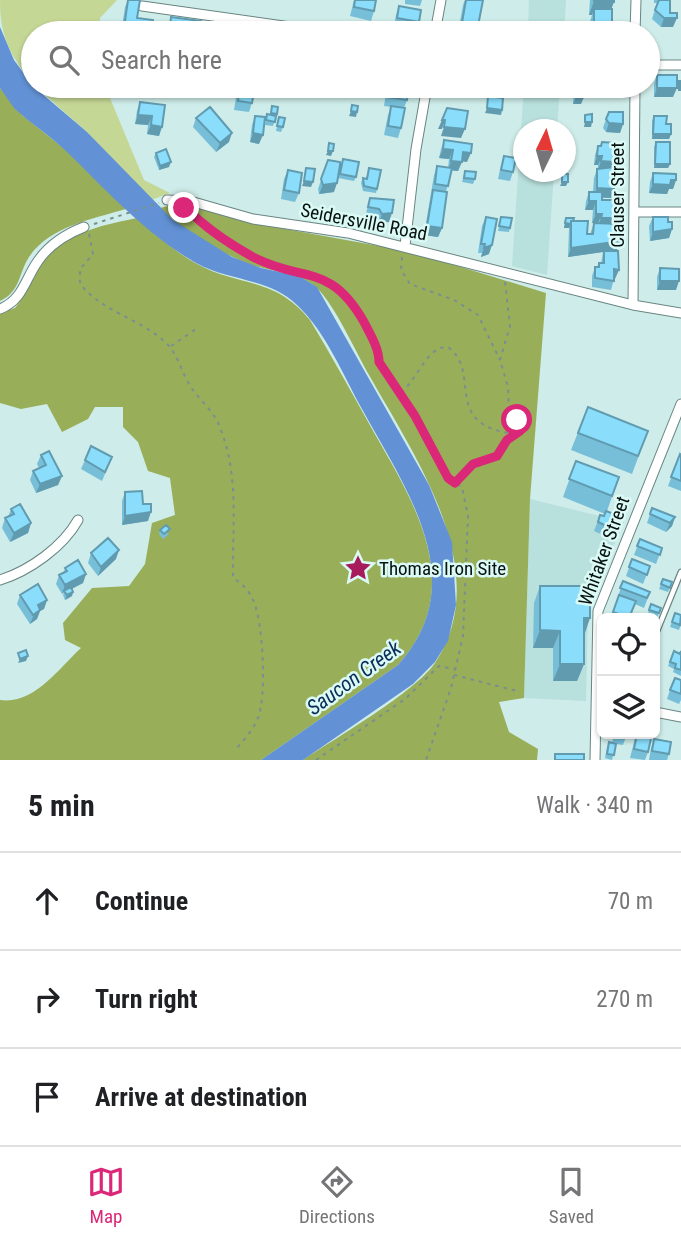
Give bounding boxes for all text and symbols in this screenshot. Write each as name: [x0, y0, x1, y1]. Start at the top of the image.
search box: [21, 21, 660, 98]
icon: search: [45, 41, 83, 79]
text: Search here: [101, 45, 222, 75]
north arrow: [513, 119, 576, 182]
street label: Clauser Street: [606, 142, 629, 248]
route end: [168, 192, 199, 223]
street label: Seidersville Road: [299, 198, 429, 246]
route start: [501, 404, 532, 435]
street label: Whitaker Street: [574, 493, 634, 609]
place icon: Thomas Iron Site: [343, 553, 373, 583]
place label: Thomas Iron Site: [379, 557, 506, 580]
map controls: [597, 613, 660, 739]
button: locate: [597, 613, 660, 676]
water label: Saucon Creek: [302, 635, 406, 720]
button: layers: [597, 676, 660, 739]
text: 5 min: [28, 788, 95, 823]
text: Walk · 340 m: [536, 792, 653, 819]
icon: ahead: [28, 882, 66, 920]
text: Continue: [95, 886, 188, 916]
text: 70 m: [608, 888, 653, 915]
icon: right: [28, 980, 66, 1018]
text: Turn right: [95, 984, 197, 1014]
text: 270 m: [596, 986, 653, 1013]
icon: arrive: [28, 1078, 66, 1116]
text: Arrive at destination: [95, 1082, 307, 1112]
tab: Map: [87, 1163, 125, 1228]
tab: Directions: [299, 1163, 375, 1228]
tab: Saved: [549, 1163, 594, 1228]

